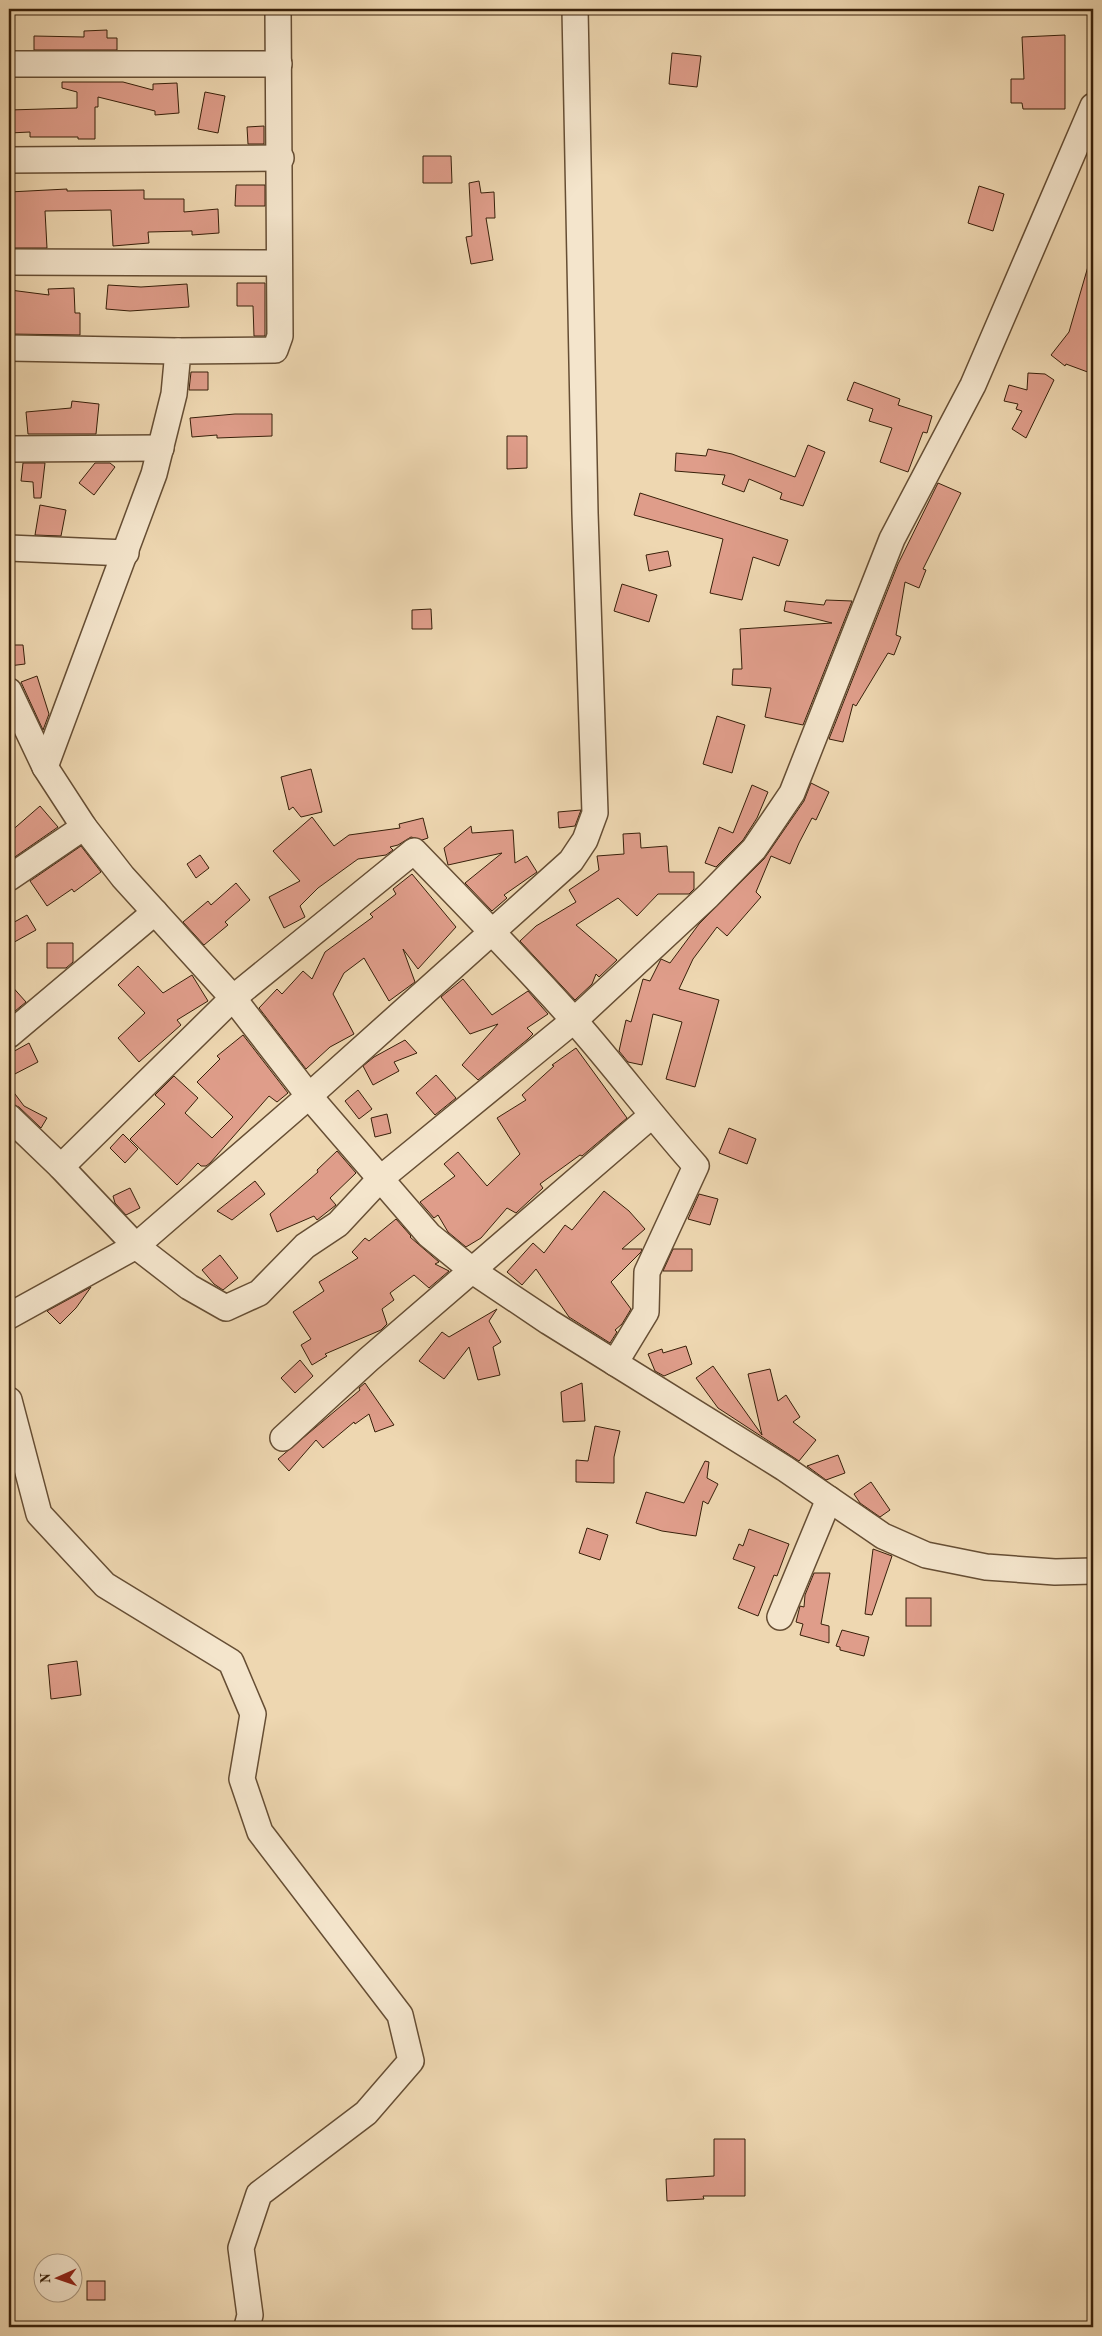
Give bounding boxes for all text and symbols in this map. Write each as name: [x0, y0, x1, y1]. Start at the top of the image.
north arrow: [32, 2254, 82, 2304]
text: N: [39, 2273, 53, 2284]

